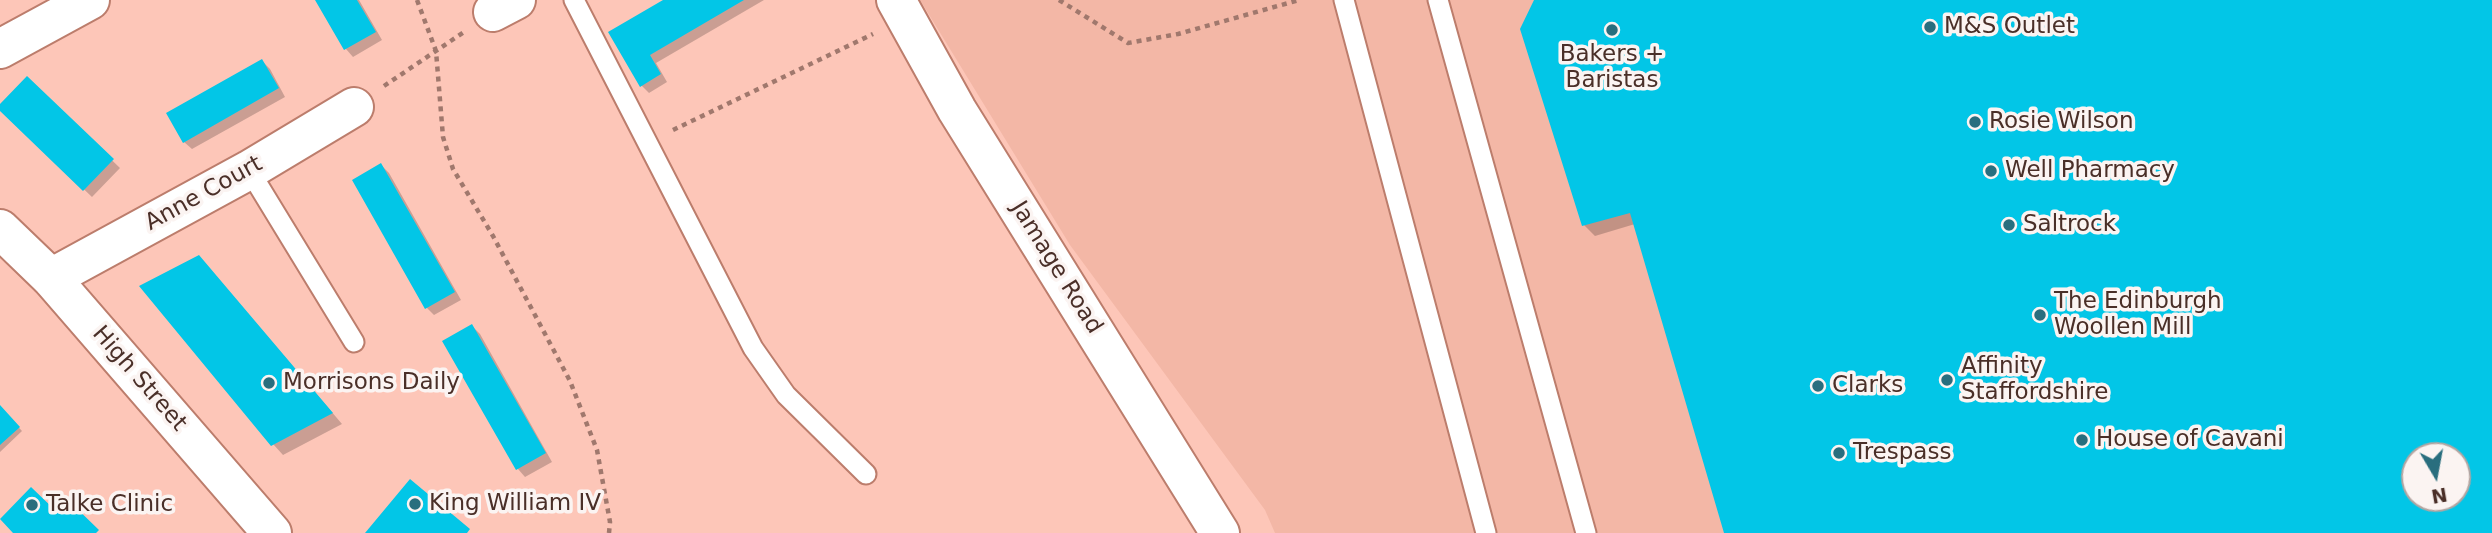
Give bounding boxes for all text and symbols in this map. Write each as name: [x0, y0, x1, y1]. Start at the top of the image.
place label: M&S Outlet: [1944, 13, 2075, 41]
marker: M&S Outlet: [1922, 19, 1938, 35]
marker: Bakers + Baristas: [1604, 22, 1620, 38]
place label: Bakers + Baristas: [1560, 41, 1664, 95]
place label: Rosie Wilson: [1989, 108, 2134, 136]
marker: Rosie Wilson: [1967, 114, 1983, 130]
street label: Anne Court: [141, 151, 267, 237]
place label: Well Pharmacy: [2005, 157, 2175, 185]
marker: Well Pharmacy: [1983, 163, 1999, 179]
street label: Jamage Road: [1004, 197, 1108, 339]
place label: Saltrock: [2023, 211, 2116, 239]
marker: Saltrock: [2001, 217, 2017, 233]
place label: The Edinburgh Woollen Mill: [2054, 288, 2222, 342]
marker: The Edinburgh Woollen Mill: [2032, 307, 2048, 323]
street label: High Street: [86, 321, 192, 437]
place label: Affinity Staffordshire: [1961, 353, 2108, 407]
place label: Morrisons Daily: [283, 369, 460, 397]
place label: Clarks: [1832, 372, 1903, 400]
marker: Affinity Staffordshire: [1939, 372, 1955, 388]
marker: Morrisons Daily: [261, 375, 277, 391]
marker: Clarks: [1810, 378, 1826, 394]
place label: House of Cavani: [2096, 426, 2284, 454]
marker: House of Cavani: [2074, 432, 2090, 448]
place label: Trespass: [1853, 439, 1951, 467]
north arrow: [2401, 442, 2471, 512]
marker: Trespass: [1831, 445, 1847, 461]
text: N: [2430, 483, 2449, 508]
place label: King William IV: [429, 490, 601, 518]
place label: Talke Clinic: [46, 491, 173, 519]
marker: King William IV: [407, 496, 423, 512]
marker: Talke Clinic: [24, 497, 40, 513]

